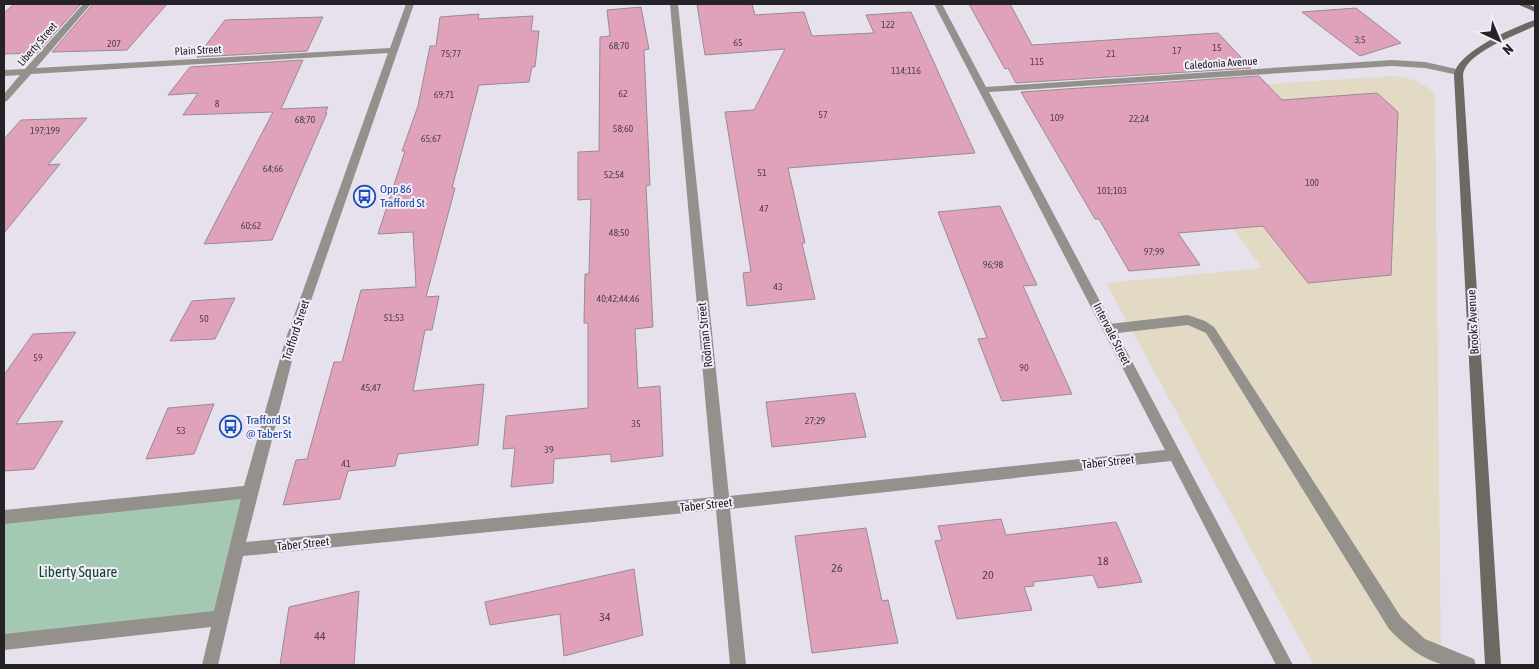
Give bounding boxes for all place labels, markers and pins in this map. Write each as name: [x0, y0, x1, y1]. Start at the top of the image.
place label: Opp 86 Trafford St: [380, 182, 425, 210]
bus stop icon: Opp 86 Trafford St: [352, 184, 376, 208]
place label: Trafford St @ Taber St: [246, 413, 292, 441]
bus stop icon: Trafford St @ Taber St: [218, 415, 242, 439]

